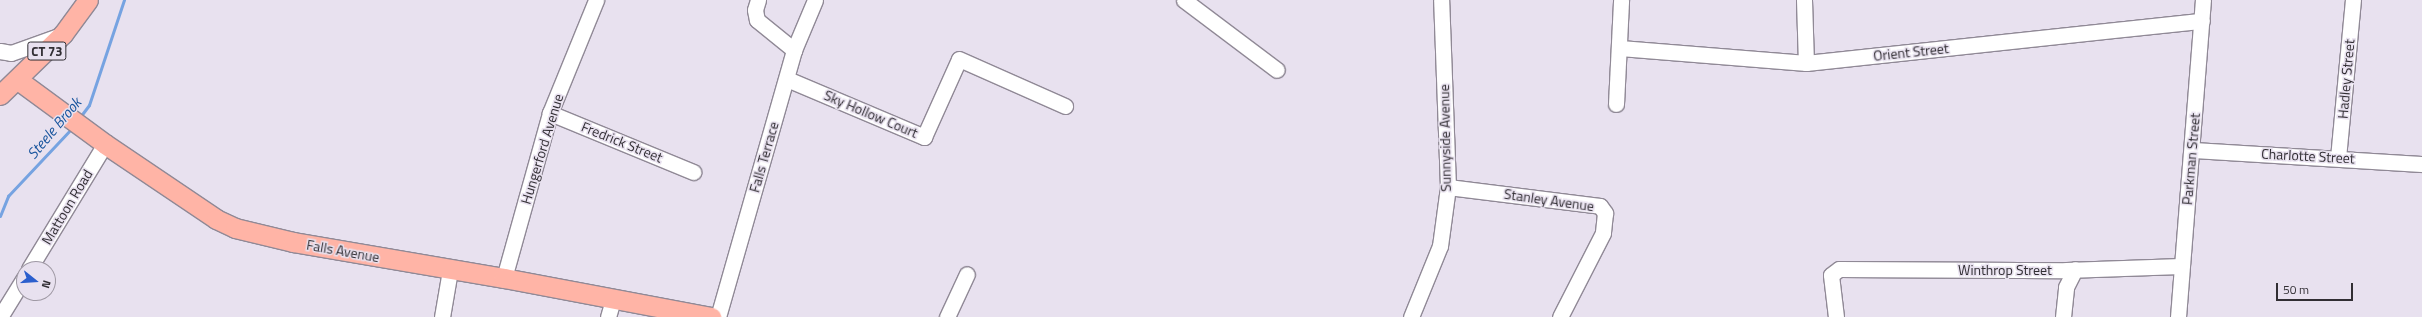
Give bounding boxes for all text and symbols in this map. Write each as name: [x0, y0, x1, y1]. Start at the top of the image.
street label: Hadley Street: [2334, 38, 2358, 120]
road number: CT 73: [27, 40, 67, 62]
street label: Orient Street: [1872, 40, 1950, 64]
street label: Sunnyside Avenue: [1436, 84, 1454, 192]
street label: Sky Hollow Court: [821, 87, 921, 141]
street label: Hungerford Avenue: [517, 92, 567, 206]
water label: Steele Brook: [23, 94, 85, 162]
street label: Parkman Street: [2179, 112, 2203, 206]
street label: Fredrick Street: [579, 118, 665, 166]
street label: Falls Terrace: [746, 120, 782, 194]
street label: Charlotte Street: [2261, 145, 2355, 167]
street label: Mattoon Road: [38, 167, 96, 247]
street label: Stanley Avenue: [1503, 185, 1595, 215]
street label: Falls Avenue: [305, 236, 381, 266]
north arrow: [16, 261, 56, 301]
street label: Winthrop Street: [1958, 262, 2052, 278]
scale bar: [2278, 275, 2355, 301]
text: N: [38, 278, 55, 290]
text: 50 m: [2283, 280, 2309, 299]

